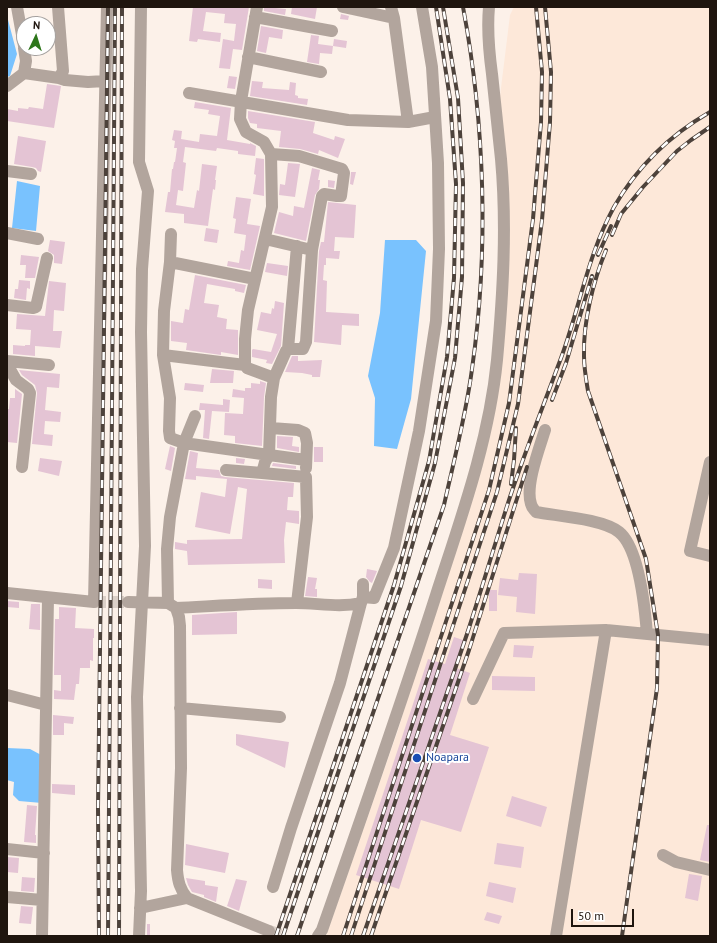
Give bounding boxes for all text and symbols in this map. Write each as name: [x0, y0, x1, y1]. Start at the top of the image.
north arrow: [16, 16, 56, 56]
text: N: [33, 18, 41, 32]
place label: Noapara: [426, 751, 469, 765]
marker: Noapara: [411, 752, 423, 764]
scale bar: [573, 901, 636, 927]
text: 50 m: [578, 908, 604, 923]

